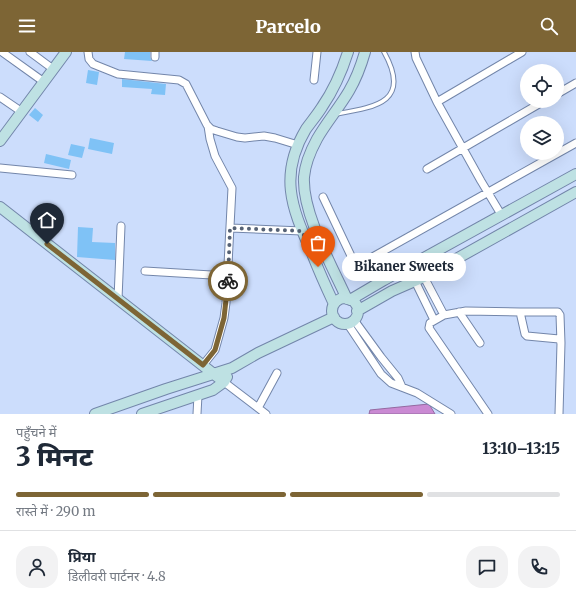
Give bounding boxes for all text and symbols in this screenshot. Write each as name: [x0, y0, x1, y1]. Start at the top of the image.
icon: menu: [16, 15, 38, 37]
text: Parcelo: [255, 15, 321, 38]
icon: search: [538, 15, 560, 37]
map controls: [520, 64, 564, 160]
button: locate: [520, 64, 564, 108]
button: layers: [520, 116, 564, 160]
pin: [30, 203, 64, 244]
icon: home: [36, 209, 58, 231]
pin: [301, 226, 335, 267]
icon: bag: [307, 232, 329, 254]
callout: Bikaner Sweets: [342, 253, 466, 281]
text: Bikaner Sweets: [354, 258, 454, 275]
courier: [208, 261, 248, 301]
icon: bike: [217, 270, 239, 292]
text: पहुँचने में: [16, 424, 57, 441]
text: 13:10–13:15: [482, 439, 560, 458]
text: 3 मिनट: [16, 440, 93, 473]
text: रास्ते में · 290 m: [16, 503, 95, 520]
button: person: [16, 546, 58, 588]
button: chat: [466, 546, 508, 588]
button: phone: [518, 546, 560, 588]
text: प्रिया: [68, 547, 96, 566]
text: डिलीवरी पार्टनर · 4.8: [68, 568, 166, 585]

